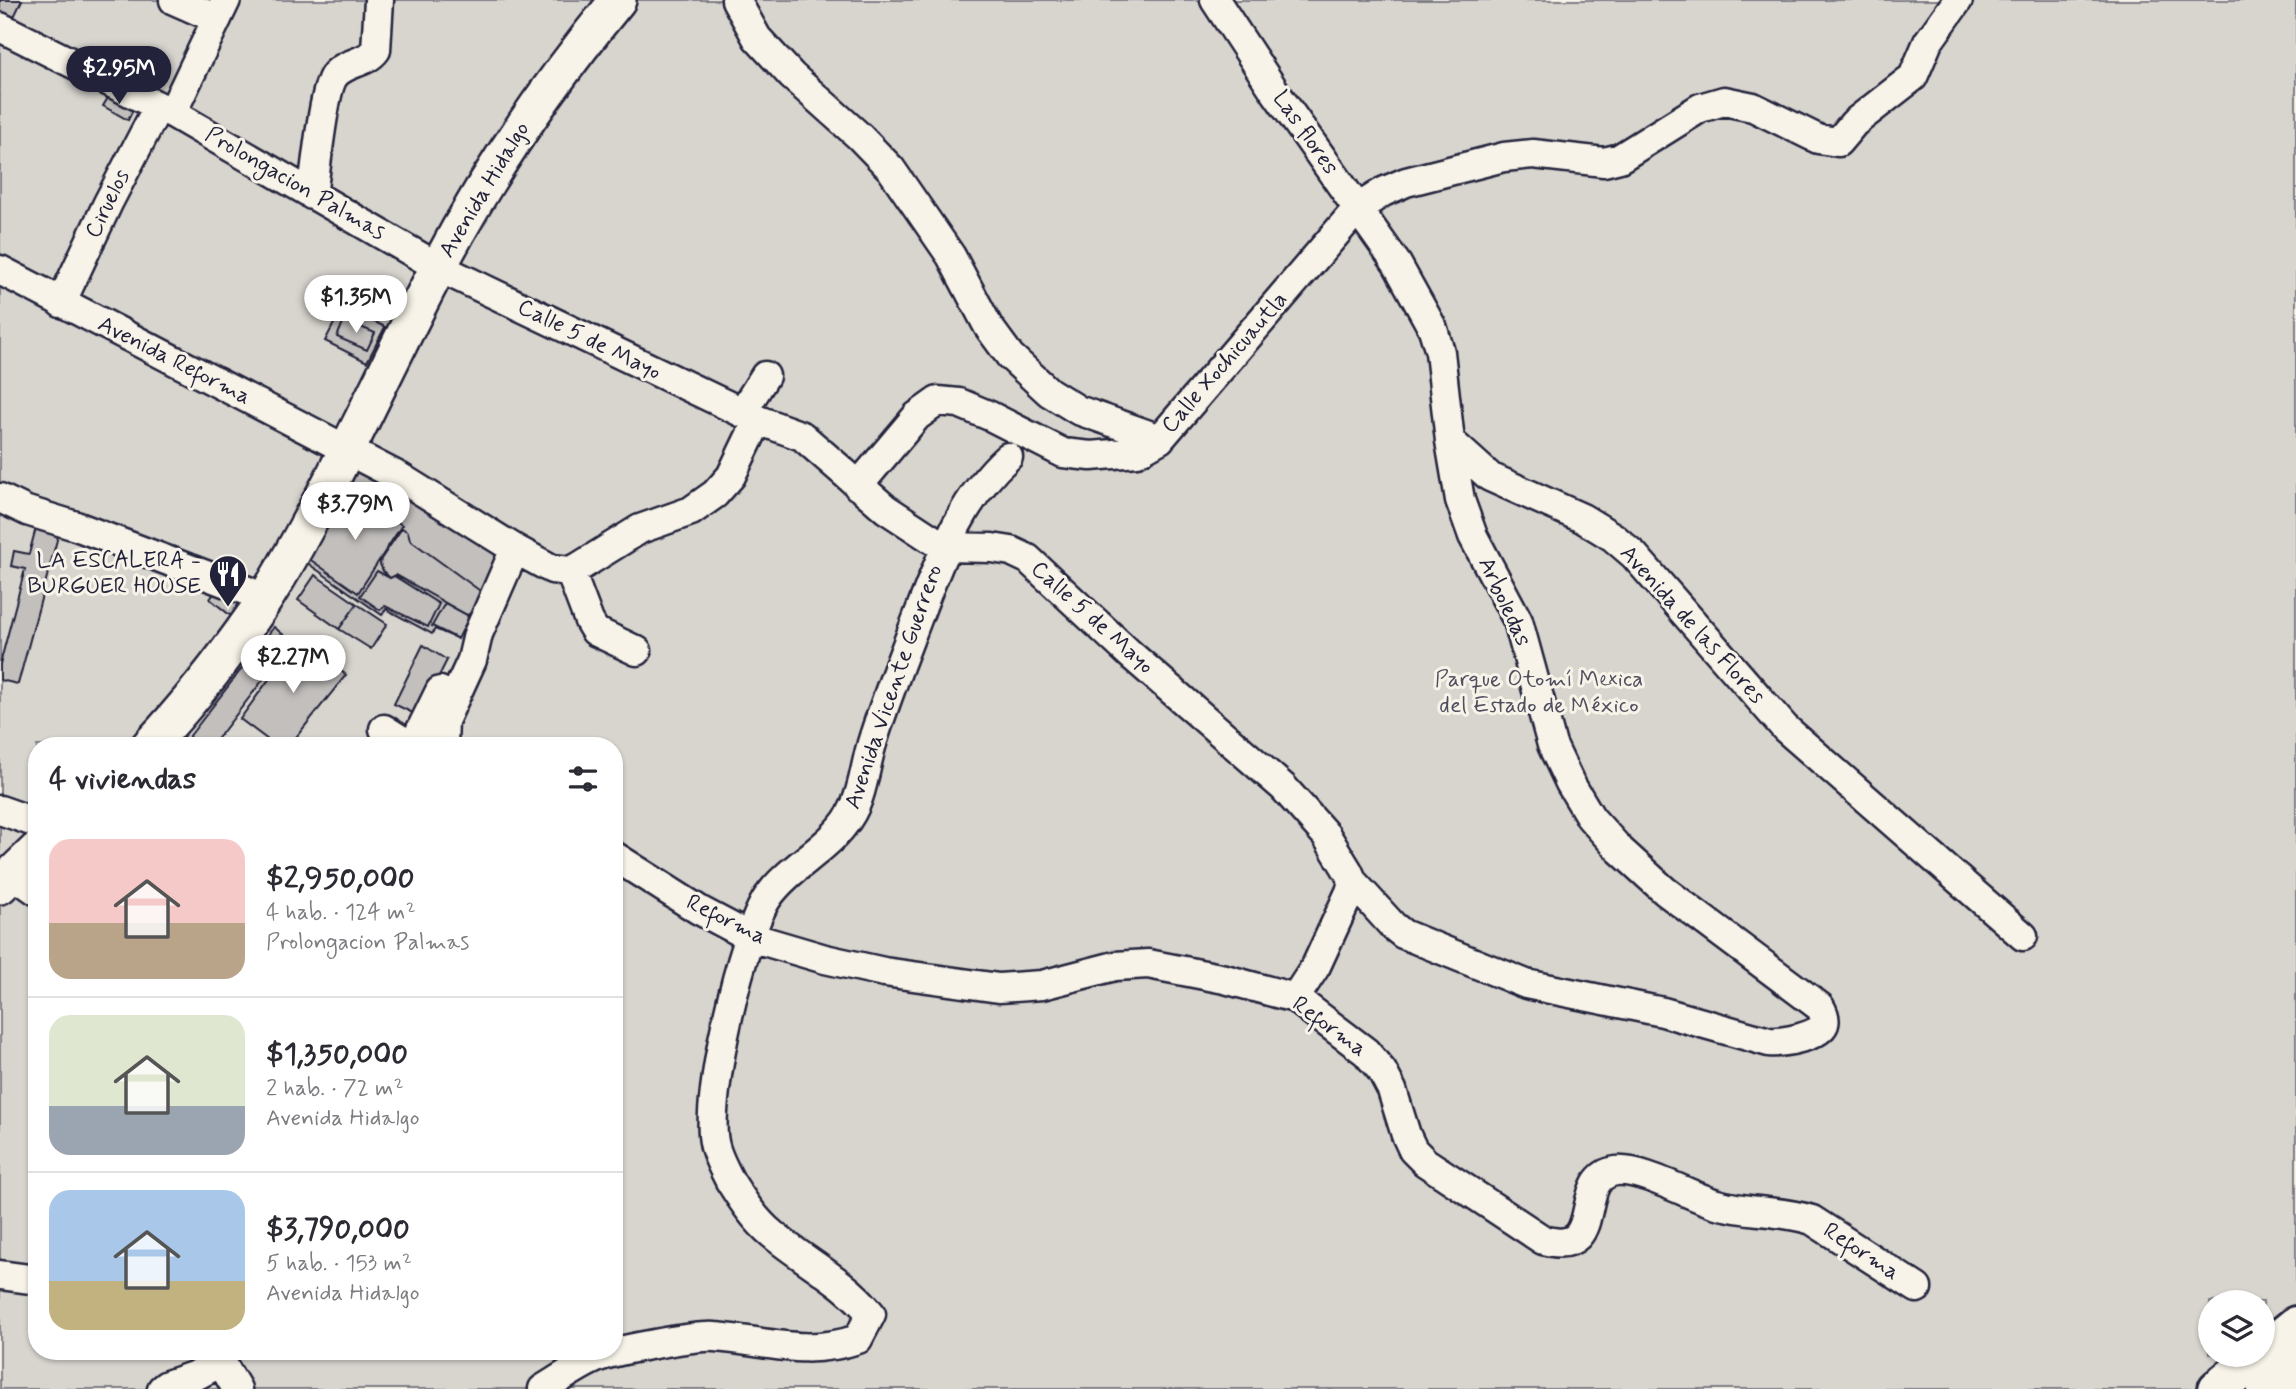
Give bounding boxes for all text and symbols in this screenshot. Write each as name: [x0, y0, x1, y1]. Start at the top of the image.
pin: $2.95M: [62, 46, 176, 106]
text: $2.95M: [82, 54, 156, 84]
street label: Las flores: [1265, 85, 1345, 181]
street label: Avenida Hidalgo: [433, 116, 537, 264]
street label: Prolongacion Palmas: [198, 120, 391, 250]
street label: Ciruelos: [79, 165, 137, 243]
pin: $1.35M: [299, 276, 413, 335]
text: $1.35M: [320, 283, 392, 313]
street label: Calle Xochicuautla: [1155, 286, 1295, 440]
street label: Calle 5 de Mayo: [512, 292, 666, 388]
street label: Avenida Reforma: [92, 310, 256, 413]
pin: $3.79M: [298, 482, 412, 542]
text: $3.79M: [317, 490, 393, 520]
street label: Avenida de las Flores: [1613, 539, 1771, 711]
place label: LA ESCALERA - BURGUER HOUSE: [27, 546, 201, 602]
restaurant icon: LA ESCALERA - BURGUER HOUSE: [207, 553, 249, 608]
street label: Arboledas: [1470, 553, 1538, 651]
street label: Calle 5 de Mayo: [1024, 555, 1160, 681]
street label: Avenida Vicente Guerrero: [838, 561, 950, 813]
pin: $2.27M: [236, 636, 350, 695]
text: $2.27M: [257, 643, 329, 673]
park label: Parque Otomí Mexica del Estado de México: [1435, 665, 1643, 721]
text: 4 viviendas: [49, 760, 196, 799]
icon: filters: [564, 760, 602, 798]
text: $2,950,000: [266, 859, 415, 898]
icon: home: [105, 867, 189, 951]
street label: Reforma: [681, 888, 771, 953]
text: 4 hab. · 124 m²: [266, 898, 416, 928]
text: Prolongacion Palmas: [266, 928, 469, 958]
street label: Reforma: [1285, 990, 1372, 1065]
text: $1,350,000: [266, 1035, 408, 1074]
icon: home: [105, 1043, 189, 1127]
text: 2 hab. · 72 m²: [266, 1074, 404, 1104]
text: Avenida Hidalgo: [266, 1104, 420, 1134]
text: $3,790,000: [266, 1210, 410, 1249]
street label: Reforma: [1817, 1216, 1905, 1289]
icon: home: [105, 1218, 189, 1302]
text: 5 hab. · 153 m²: [266, 1249, 412, 1279]
text: Avenida Hidalgo: [266, 1279, 420, 1309]
map controls: [2198, 1290, 2275, 1367]
button: layers: [2198, 1290, 2275, 1367]

